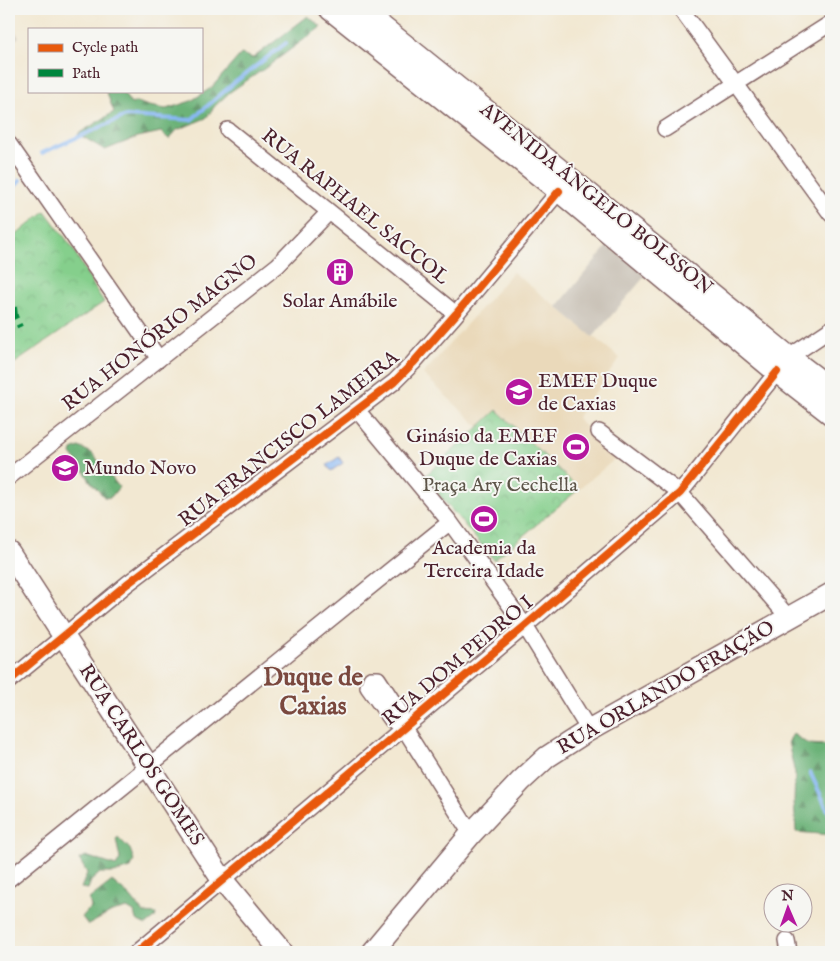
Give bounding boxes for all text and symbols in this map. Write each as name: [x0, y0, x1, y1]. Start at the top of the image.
legend: [28, 28, 202, 92]
text: Cycle path: [72, 38, 138, 57]
text: Path: [72, 64, 100, 83]
street label: AVENIDA ÂNGELO BOLSSON: [474, 97, 717, 301]
street label: RUA RAPHAEL SACCOL: [256, 124, 455, 291]
street label: RUA HONÓRIO MAGNO: [57, 249, 263, 417]
building icon: Solar Amábile: [325, 257, 355, 287]
place label: Solar Amábile: [283, 289, 397, 314]
street label: RUA FRANCISCO LAMEIRA: [174, 345, 405, 533]
place label: EMEF Duque de Caxias: [538, 369, 657, 417]
school or university icon: EMEF Duque de Caxias: [504, 377, 534, 407]
place label: Ginásio da EMEF Duque de Caxias: [406, 424, 557, 472]
sports icon: Ginásio da EMEF Duque de Caxias: [561, 432, 591, 462]
school or university icon: Mundo Novo: [50, 453, 80, 483]
place label: Mundo Novo: [84, 456, 196, 481]
park label: Praça Ary Cechella: [422, 473, 578, 498]
sports icon: Academia da Terceira Idade: [469, 504, 499, 534]
place label: Academia da Terceira Idade: [424, 536, 544, 584]
street label: RUA DOM PEDRO I: [377, 590, 539, 732]
street label: RUA ORLANDO FRAÇÃO: [553, 615, 779, 761]
street label: RUA CARLOS GOMES: [73, 659, 209, 851]
district label: Duque de Caxias: [263, 662, 364, 723]
north arrow: [762, 884, 812, 934]
text: N: [780, 887, 794, 905]

